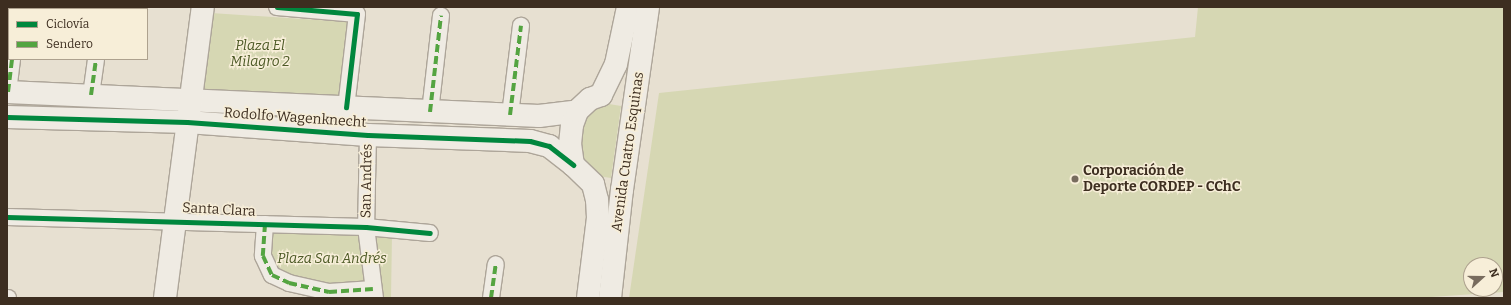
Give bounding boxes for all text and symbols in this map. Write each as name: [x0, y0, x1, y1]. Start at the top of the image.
legend: [8, 8, 148, 60]
text: Ciclovía: [46, 17, 89, 31]
text: Sendero: [46, 37, 93, 51]
park label: Plaza El Milagro 2: [230, 38, 290, 70]
street label: Avenida Cuatro Esquinas: [608, 71, 648, 233]
street label: Rodolfo Wagenknecht: [223, 105, 367, 131]
street label: San Andrés: [358, 144, 376, 218]
place label: Corporación de Deporte CORDEP - CChC: [1083, 163, 1241, 196]
marker: Corporación de Deporte CORDEP - CChC: [1070, 174, 1080, 184]
street label: Santa Clara: [182, 200, 256, 220]
park label: Plaza San Andrés: [277, 251, 387, 267]
north arrow: [1463, 257, 1503, 297]
text: N: [1486, 267, 1501, 279]

